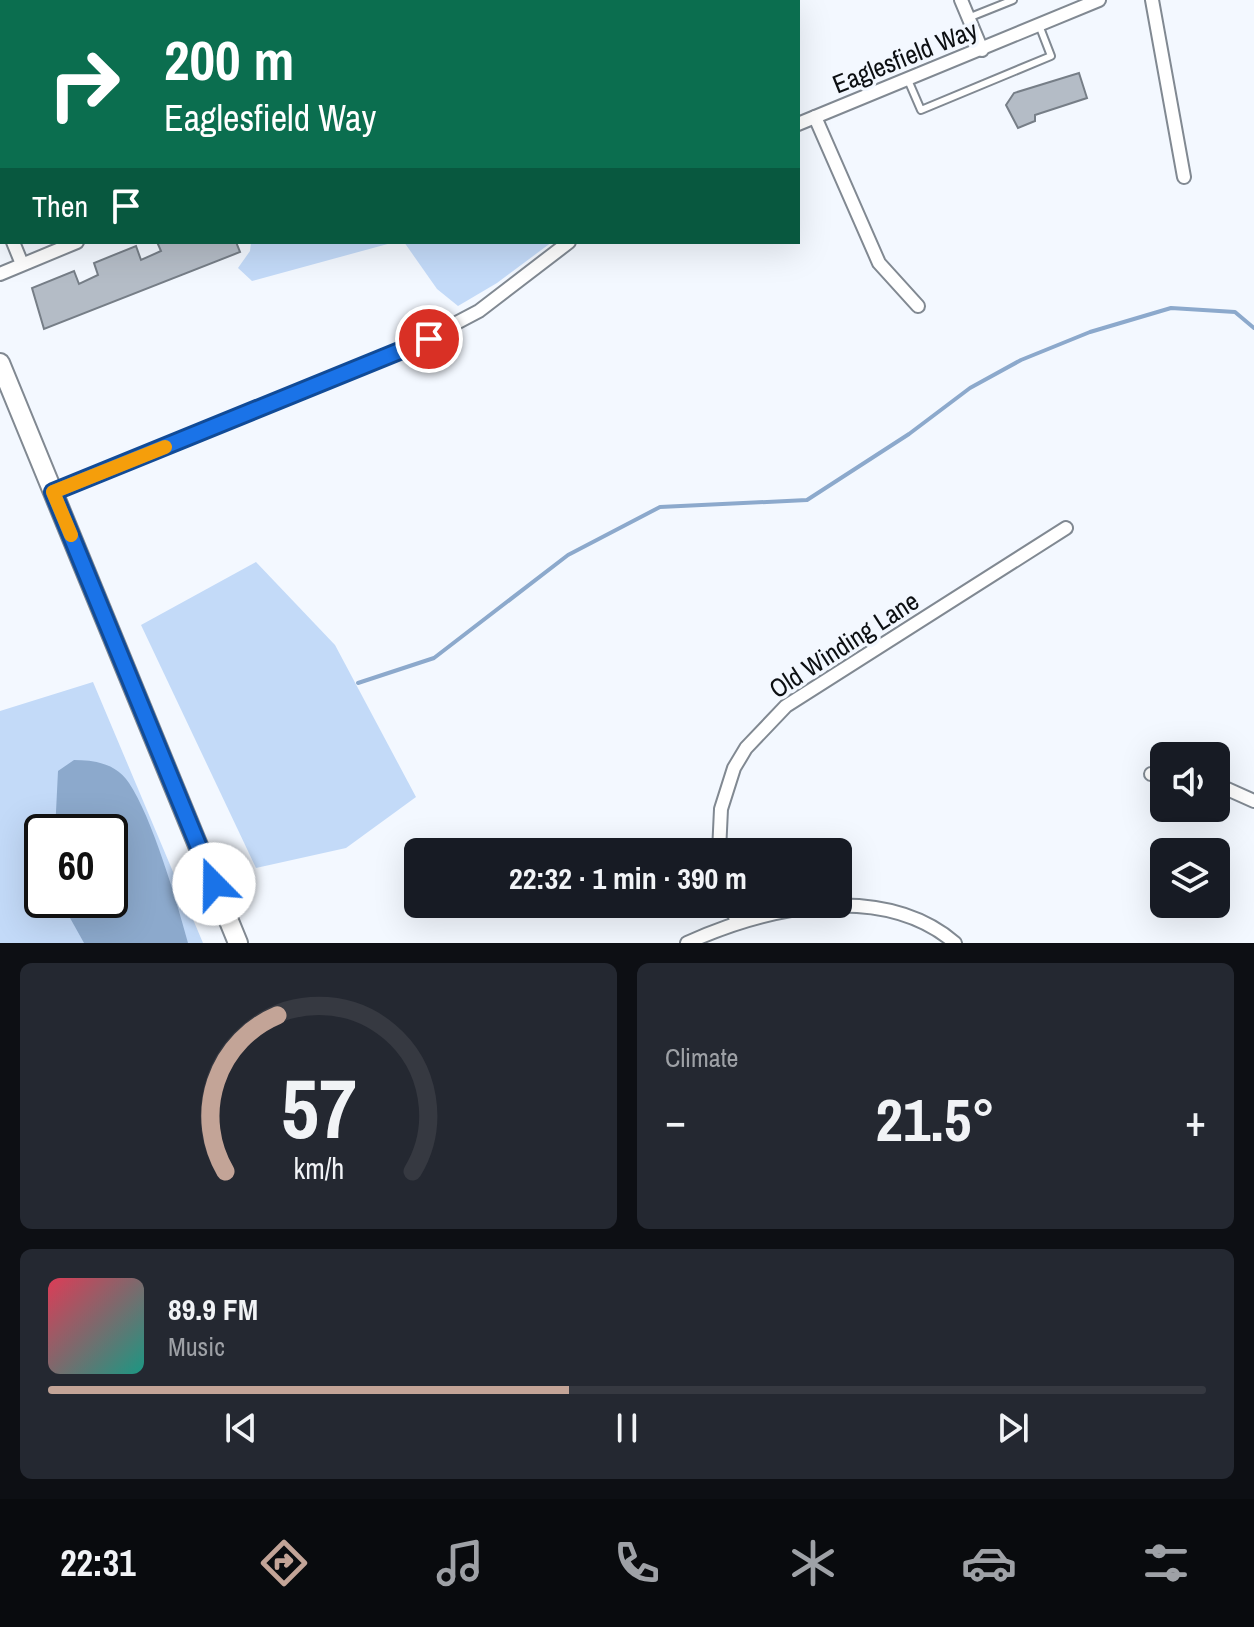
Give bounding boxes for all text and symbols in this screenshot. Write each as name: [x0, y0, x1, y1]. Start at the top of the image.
street label: Eaglesfield Way: [827, 11, 983, 101]
text: 200 m: [164, 22, 294, 97]
icon: right: [32, 32, 136, 136]
text: Eaglesfield Way: [164, 94, 376, 142]
icon: arrive: [104, 184, 148, 228]
text: Then: [32, 186, 88, 226]
pin: [395, 305, 463, 373]
icon: arrive: [407, 317, 451, 361]
street label: Old Winding Lane: [762, 583, 925, 706]
map controls: [1150, 742, 1230, 918]
button: sound: [1150, 742, 1230, 822]
speed limit sign: 60: [24, 814, 128, 918]
button: layers: [1150, 838, 1230, 918]
position arrow: [172, 842, 256, 926]
text: 22:32 · 1 min · 390 m: [509, 858, 747, 898]
text: Climate: [665, 1040, 738, 1075]
text: 57: [281, 1052, 356, 1164]
text: 21.5°: [876, 1079, 995, 1160]
text: −: [665, 1090, 686, 1150]
text: +: [1185, 1090, 1206, 1150]
text: km/h: [293, 1149, 344, 1188]
text: 89.9 FM: [168, 1289, 258, 1329]
text: Music: [168, 1329, 225, 1364]
icon: previous: [219, 1406, 263, 1450]
icon: pause: [605, 1406, 649, 1450]
icon: next: [991, 1406, 1035, 1450]
icon: directions: [256, 1535, 312, 1591]
icon: music: [432, 1535, 488, 1591]
icon: phone: [609, 1535, 665, 1591]
icon: climate: [785, 1535, 841, 1591]
icon: car: [961, 1535, 1017, 1591]
icon: filters: [1138, 1535, 1194, 1591]
text: 22:31: [60, 1539, 136, 1587]

